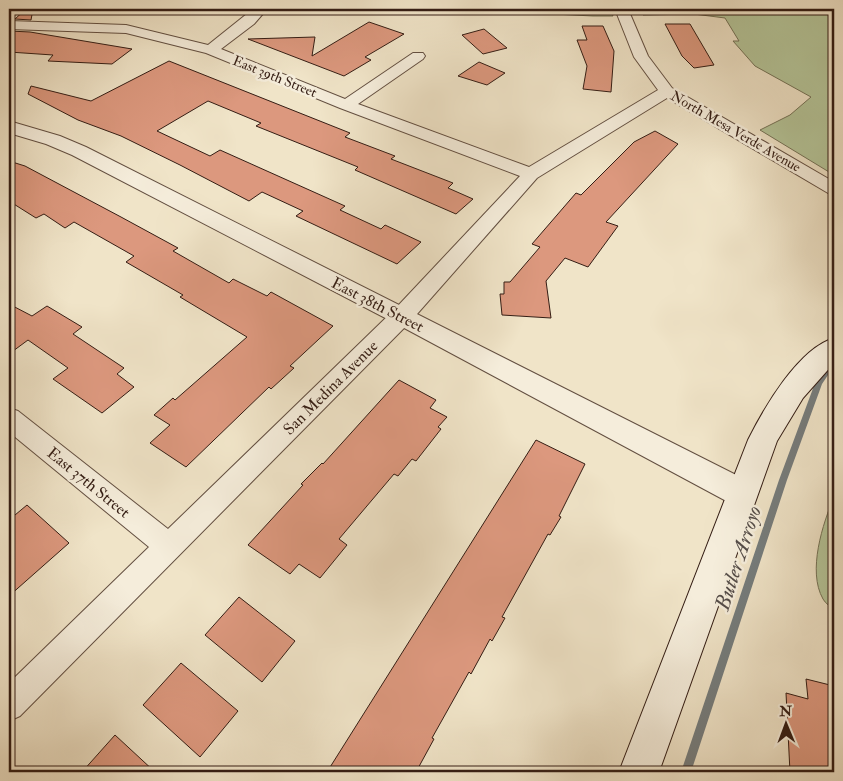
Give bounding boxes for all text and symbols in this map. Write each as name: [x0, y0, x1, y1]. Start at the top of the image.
street label: East 39th Street: [230, 52, 320, 101]
street label: North Mesa Verde Avenue: [668, 87, 804, 176]
street label: East 38th Street: [328, 273, 427, 337]
street label: San Medina Avenue: [279, 336, 382, 439]
street label: East 37th Street: [43, 443, 134, 522]
water label: Butler Arroyo: [709, 503, 768, 615]
north arrow: [760, 698, 810, 748]
text: N: [778, 703, 793, 720]

